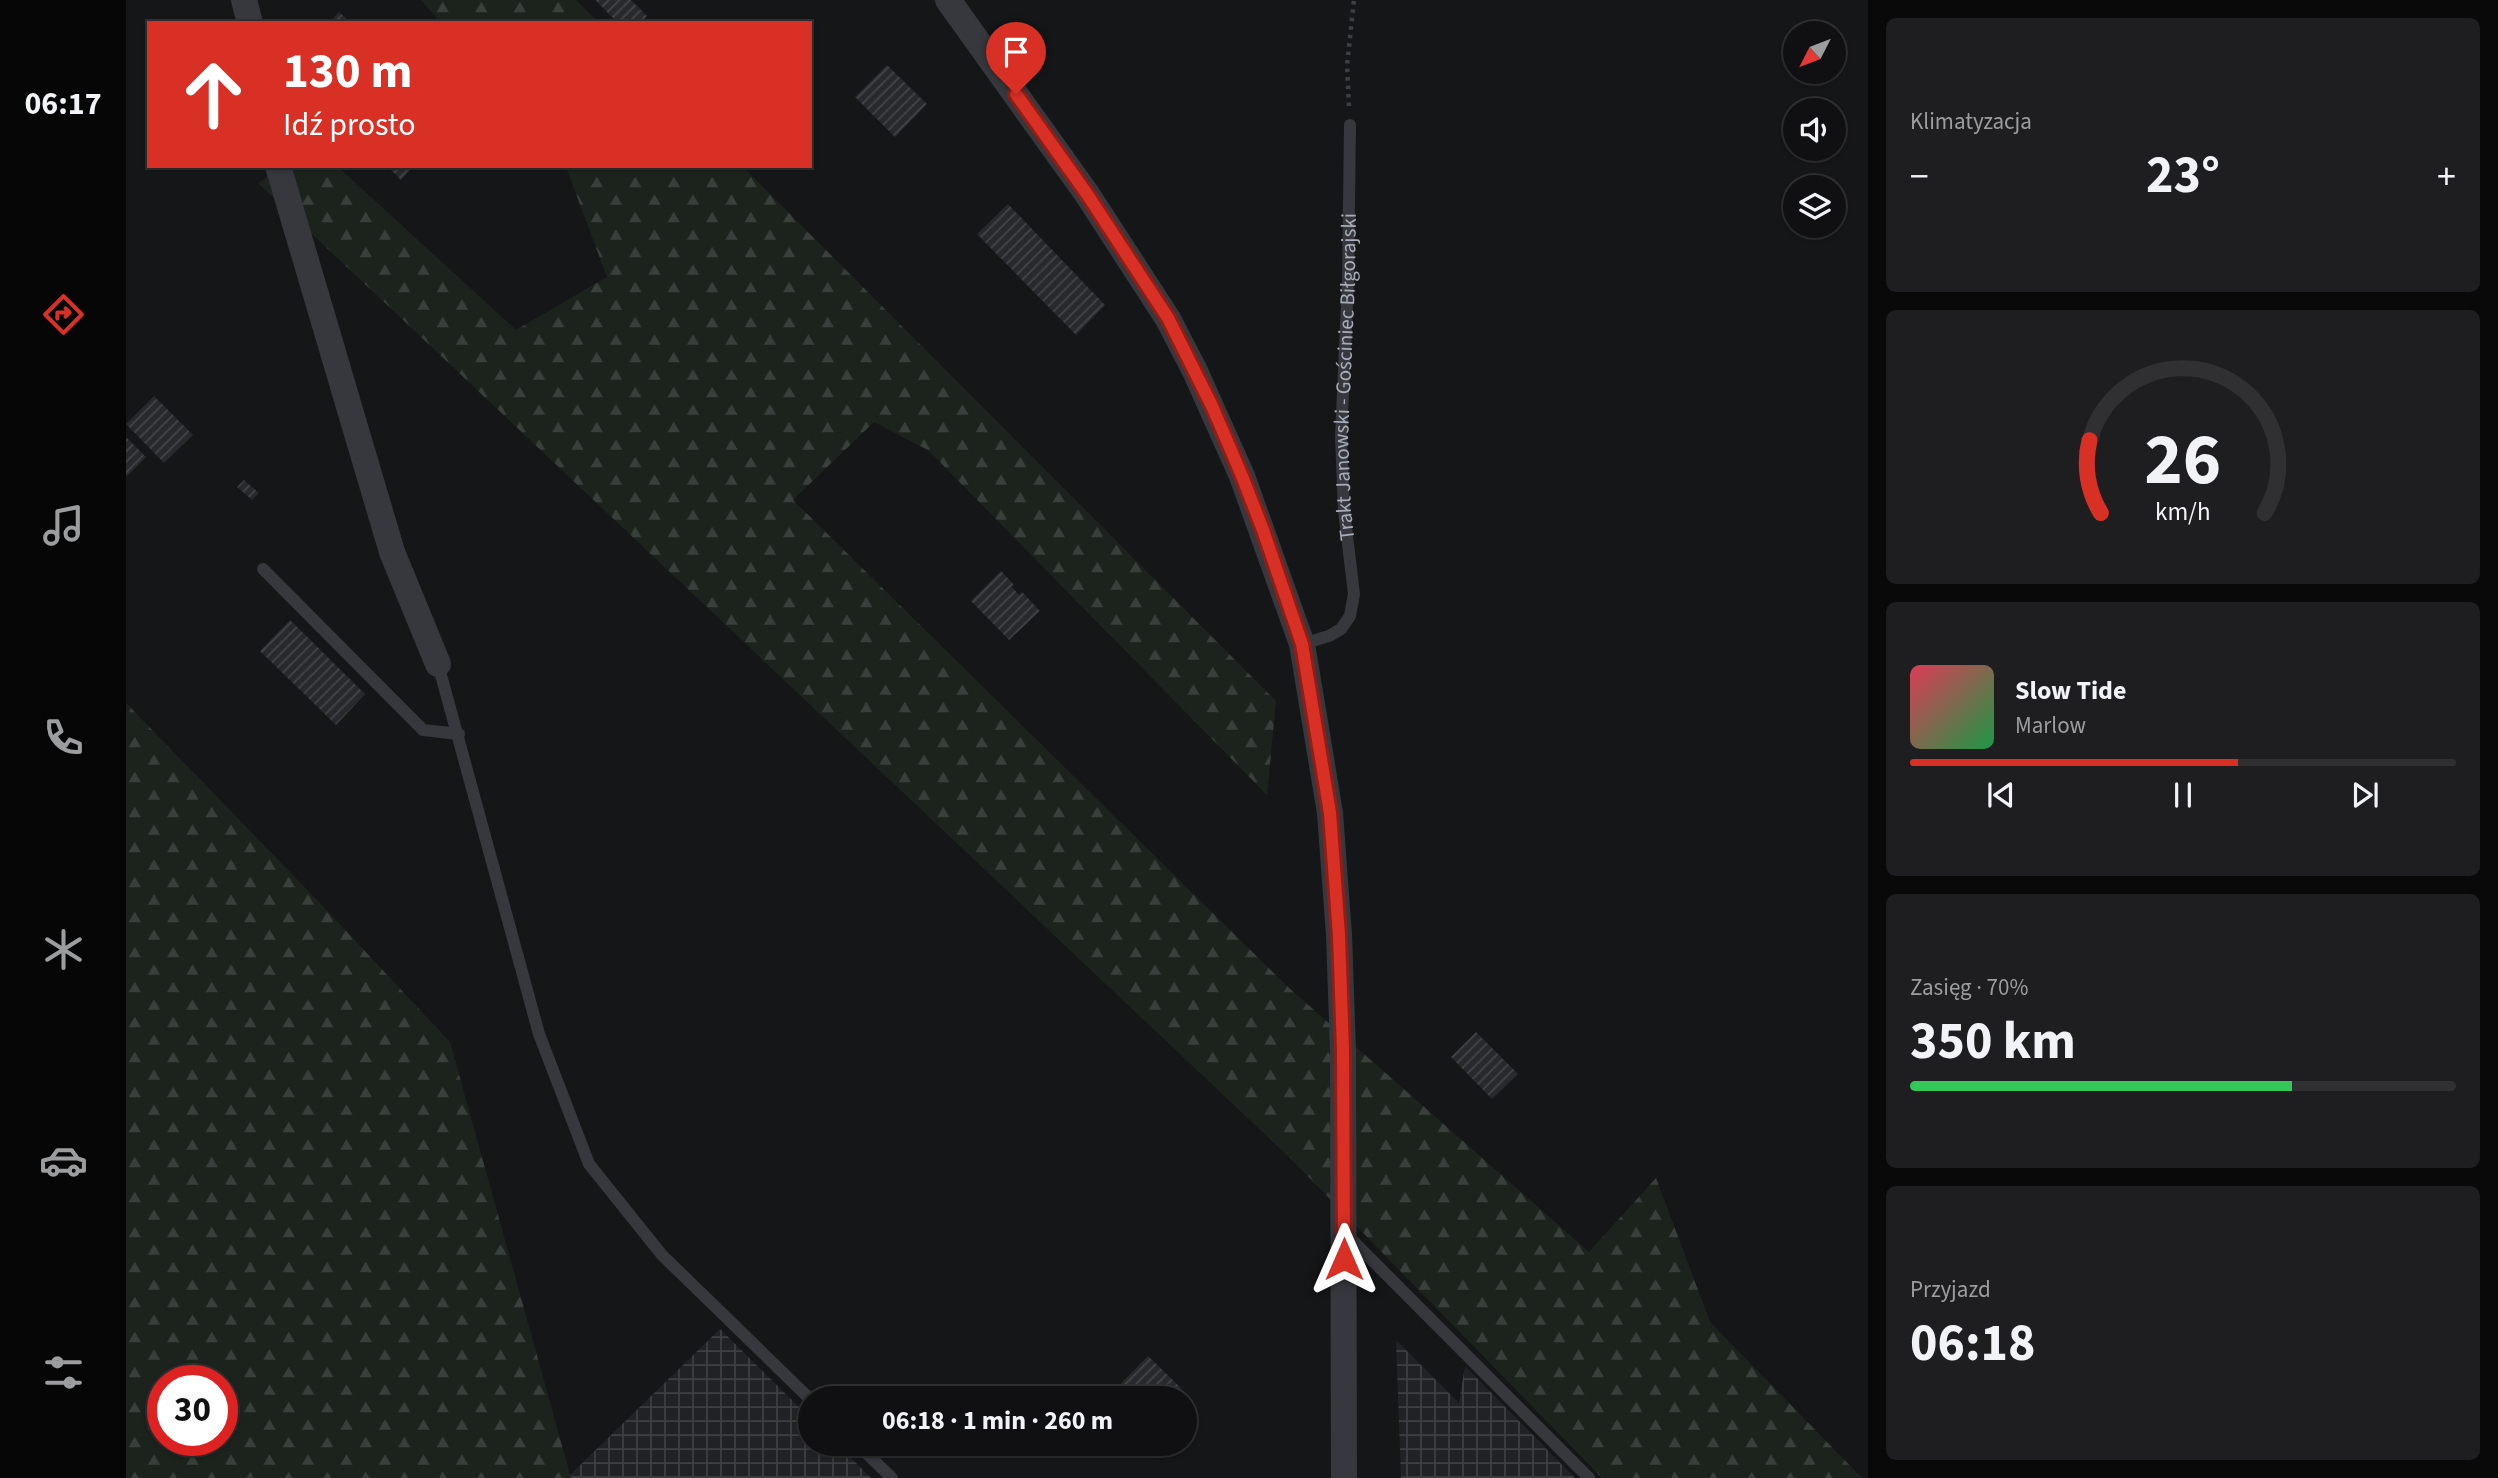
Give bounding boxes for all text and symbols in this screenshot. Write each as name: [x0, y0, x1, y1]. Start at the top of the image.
north arrow: [1783, 21, 1846, 84]
map controls: [1783, 21, 1846, 238]
pin: [986, 22, 1046, 94]
icon: arrive: [997, 33, 1035, 71]
text: 130 m: [283, 37, 412, 107]
icon: ahead: [168, 49, 259, 140]
text: 06:17: [24, 81, 102, 127]
button: sound: [1783, 98, 1846, 161]
text: Idź prosto: [283, 102, 415, 148]
text: Klimatyzacja: [1910, 105, 2032, 138]
text: 23°: [2146, 139, 2220, 213]
text: −: [1910, 150, 1929, 204]
text: +: [2437, 150, 2456, 204]
button: layers: [1783, 175, 1846, 238]
street label: Trakt Janowski - Gościniec Biłgorajski: [1326, 213, 1364, 542]
icon: directions: [39, 290, 88, 339]
text: 26: [2145, 408, 2221, 512]
text: km/h: [2155, 494, 2211, 530]
icon: music: [39, 501, 88, 550]
text: Slow Tide: [2015, 672, 2126, 709]
text: Marlow: [2015, 709, 2086, 742]
icon: phone: [39, 713, 88, 762]
icon: previous: [1982, 776, 2020, 814]
icon: pause: [2164, 776, 2202, 814]
icon: next: [2346, 776, 2384, 814]
icon: climate: [39, 925, 88, 974]
text: Zasięg · 70%: [1910, 971, 2028, 1004]
text: 350 km: [1910, 1005, 2076, 1079]
icon: car: [39, 1136, 88, 1185]
position arrow: [1307, 1222, 1381, 1296]
text: Przyjazd: [1910, 1273, 1991, 1306]
text: 06:18: [1910, 1307, 2035, 1381]
icon: filters: [39, 1348, 88, 1397]
speed limit sign: 30: [147, 1365, 238, 1456]
text: 06:18 · 1 min · 260 m: [882, 1402, 1113, 1439]

